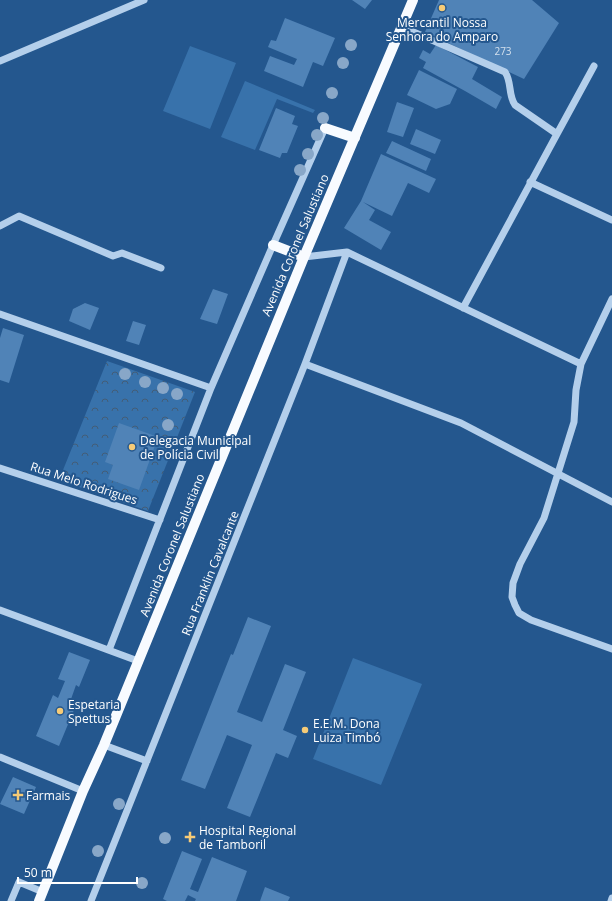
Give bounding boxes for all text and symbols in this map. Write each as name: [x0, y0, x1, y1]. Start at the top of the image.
marker: Mercantil Nossa Senhora do Amparo: [437, 3, 447, 13]
place label: Mercantil Nossa Senhora do Amparo: [386, 14, 498, 45]
house number: 273: [494, 44, 512, 58]
street label: Avenida Coronel Salustiano: [257, 171, 333, 319]
place label: Delegacia Municipal de Polícia Civil: [140, 432, 251, 463]
marker: Delegacia Municipal de Polícia Civil: [127, 442, 137, 452]
street label: Rua Melo Rodrigues: [28, 458, 140, 508]
street label: Avenida Coronel Salustiano: [135, 471, 209, 619]
street label: Rua Franklin Cavalcante: [177, 508, 243, 638]
place label: Espetaria Spettus: [68, 696, 120, 727]
marker: Espetaria Spettus: [55, 706, 65, 716]
place label: E.E.M. Dona Luiza Timbó: [313, 715, 380, 746]
marker: E.E.M. Dona Luiza Timbó: [300, 725, 310, 735]
place label: Farmais: [26, 787, 71, 804]
marker: Farmais: [13, 790, 23, 800]
place label: Hospital Regional de Tamboril: [199, 822, 296, 853]
marker: Hospital Regional de Tamboril: [184, 831, 196, 843]
scale bar: [18, 859, 137, 885]
text: 50 m: [24, 864, 52, 881]

